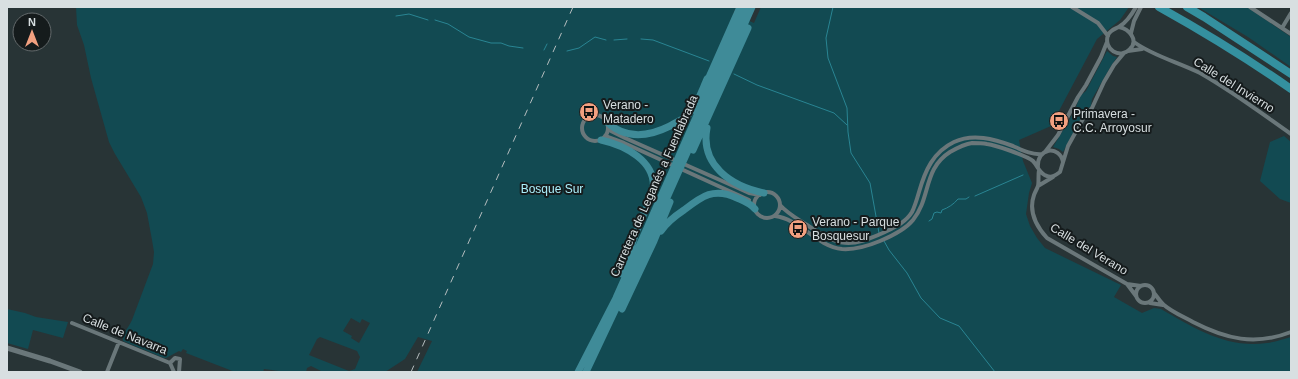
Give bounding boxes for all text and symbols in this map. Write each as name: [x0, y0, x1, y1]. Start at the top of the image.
north arrow: [12, 12, 52, 52]
text: N: [28, 16, 36, 28]
street label: Calle del Invierno: [1191, 54, 1277, 116]
street label: Carretera de Leganés a Fuenlabrada: [607, 93, 701, 279]
place label: Verano - Matadero: [603, 98, 654, 126]
bus stop icon: Verano - Matadero: [578, 101, 600, 123]
place label: Primavera - C.C. Arroyosur: [1073, 107, 1152, 135]
bus stop icon: Primavera - C.C. Arroyosur: [1048, 110, 1070, 132]
park label: Bosque Sur: [521, 182, 583, 196]
place label: Verano - Parque Bosquesur: [812, 215, 900, 243]
bus stop icon: Verano - Parque Bosquesur: [787, 218, 809, 240]
street label: Calle del Verano: [1048, 220, 1131, 278]
street label: Calle de Navarra: [81, 311, 170, 357]

